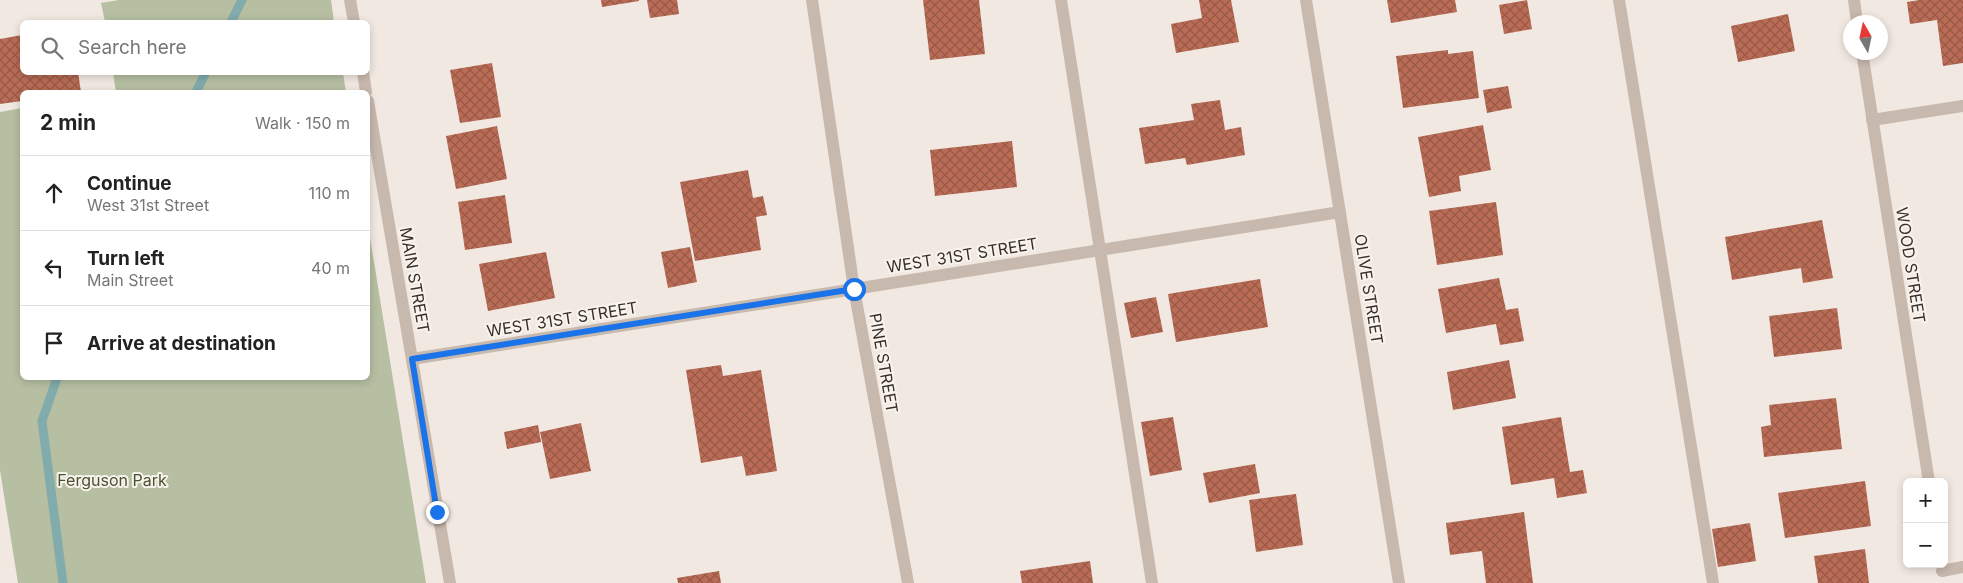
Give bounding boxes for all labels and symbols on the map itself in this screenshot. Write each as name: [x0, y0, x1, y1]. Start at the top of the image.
north arrow: [1843, 15, 1888, 60]
street label: WOOD STREET: [1892, 206, 1930, 324]
street label: MAIN STREET: [396, 226, 434, 334]
street label: WEST 31ST STREET: [885, 233, 1039, 277]
street label: OLIVE STREET: [1350, 233, 1388, 345]
route start: [843, 278, 866, 301]
street label: WEST 31ST STREET: [485, 297, 639, 341]
street label: PINE STREET: [865, 311, 903, 415]
park label: Ferguson Park: [57, 470, 167, 490]
route end: [426, 501, 449, 524]

